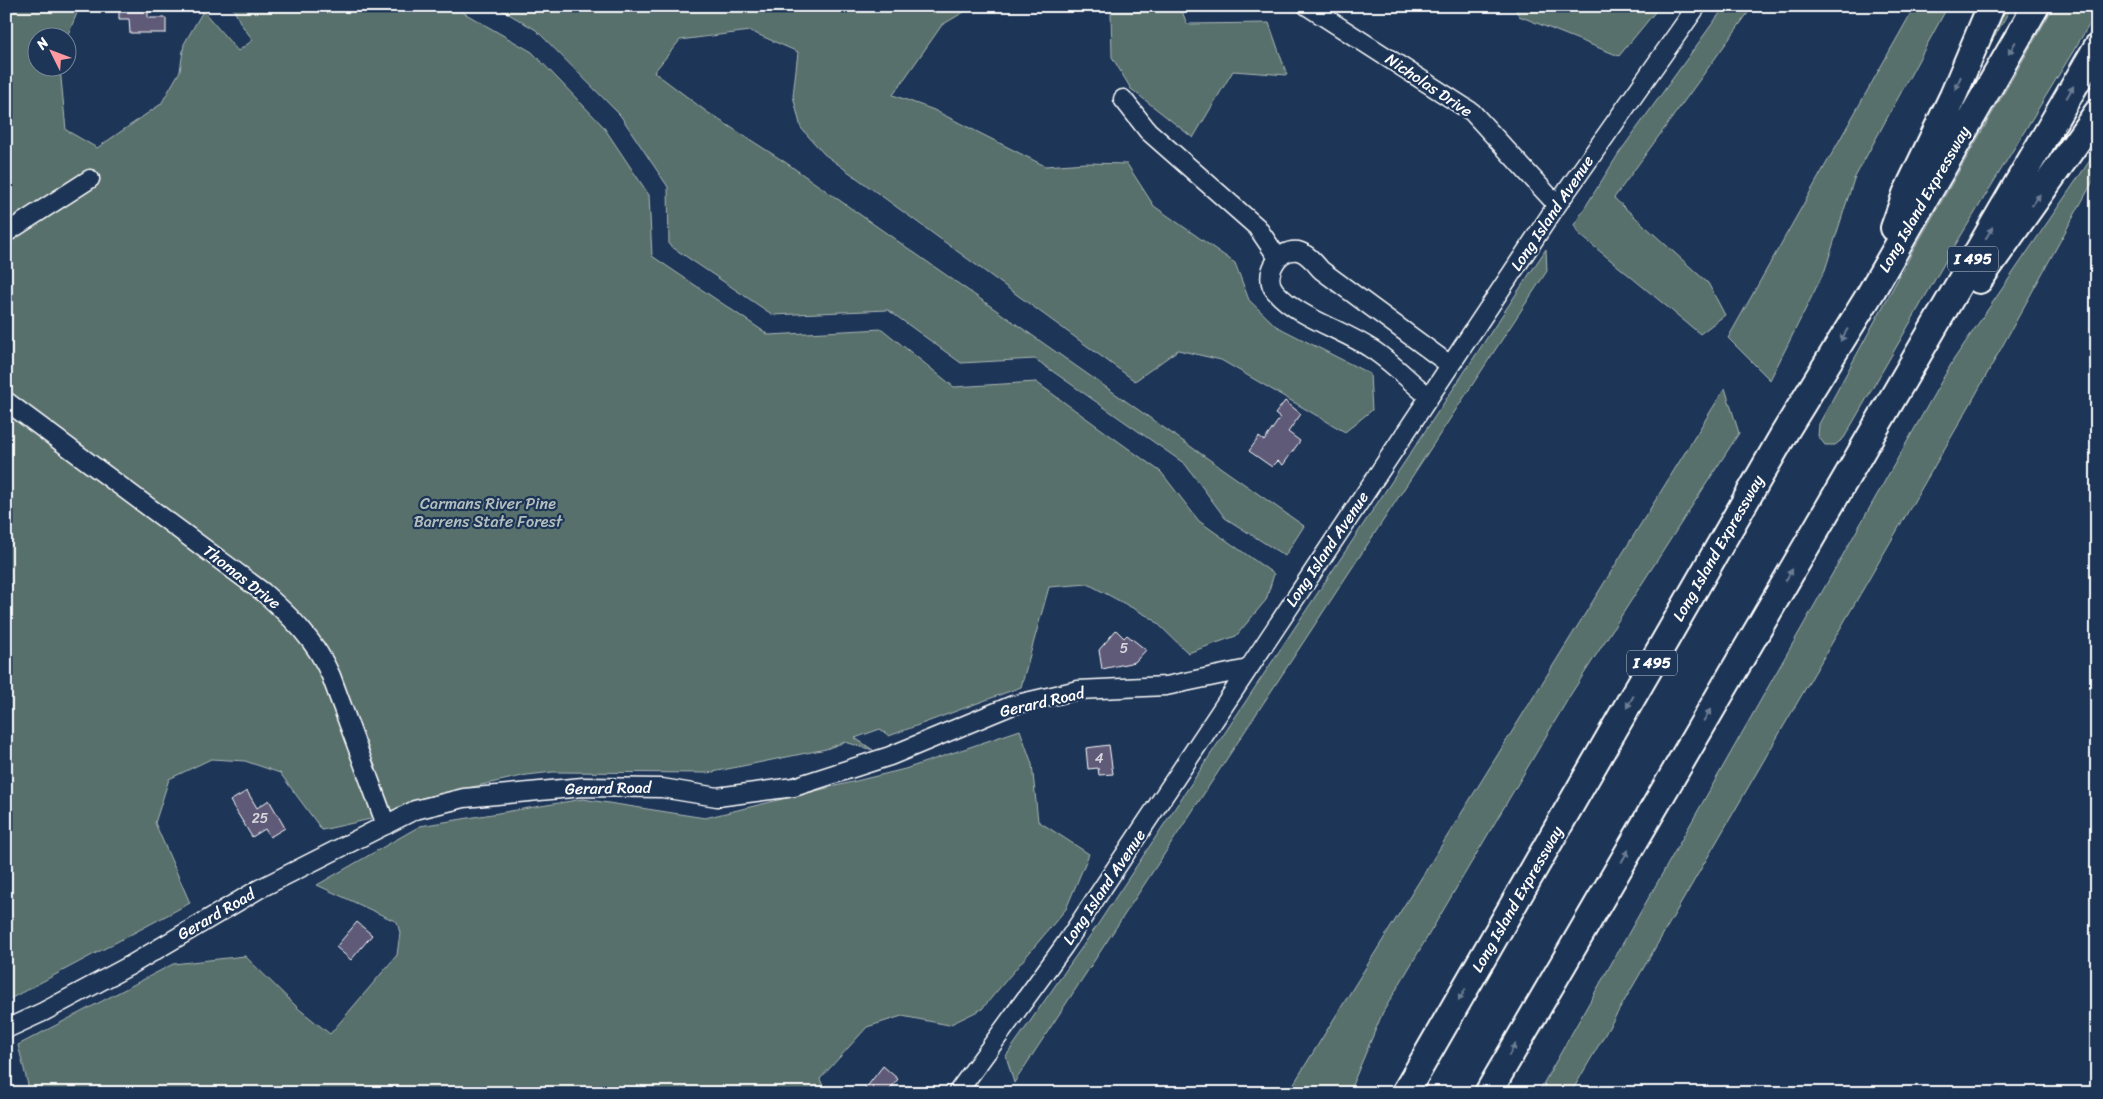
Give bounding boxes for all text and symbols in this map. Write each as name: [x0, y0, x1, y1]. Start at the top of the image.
north arrow: [28, 28, 78, 78]
text: N: [30, 31, 55, 56]
one-way arrow: [2007, 42, 2016, 55]
street label: Nicholas Drive: [1379, 45, 1479, 125]
one-way arrow: [1954, 76, 1962, 90]
one-way arrow: [2066, 86, 2075, 99]
street label: Long Island Expressway: [1870, 119, 1978, 278]
street label: Long Island Avenue: [1502, 149, 1602, 277]
one-way arrow: [2030, 194, 2041, 207]
one-way arrow: [1984, 226, 1993, 239]
road number: I 495: [1948, 246, 1998, 272]
one-way arrow: [1840, 329, 1849, 342]
street label: Long Island Expressway: [1664, 468, 1772, 627]
street label: Long Island Avenue: [1277, 485, 1377, 613]
park label: Carmans River Pine Barrens State Forest: [414, 489, 563, 536]
street label: Thomas Drive: [197, 537, 287, 617]
one-way arrow: [1785, 569, 1794, 582]
house number: 5: [1120, 636, 1129, 661]
road number: I 495: [1627, 650, 1677, 676]
street label: Gerard Road: [997, 678, 1089, 726]
one-way arrow: [1625, 696, 1634, 709]
one-way arrow: [1703, 708, 1711, 723]
house number: 4: [1095, 746, 1104, 771]
street label: Gerard Road: [565, 773, 653, 803]
house number: 25: [252, 806, 269, 831]
street label: Long Island Expressway: [1463, 819, 1571, 978]
street label: Long Island Avenue: [1054, 823, 1154, 951]
one-way arrow: [1620, 849, 1629, 862]
street label: Gerard Road: [171, 879, 262, 948]
one-way arrow: [1457, 988, 1466, 1001]
one-way arrow: [1508, 1044, 1517, 1057]

